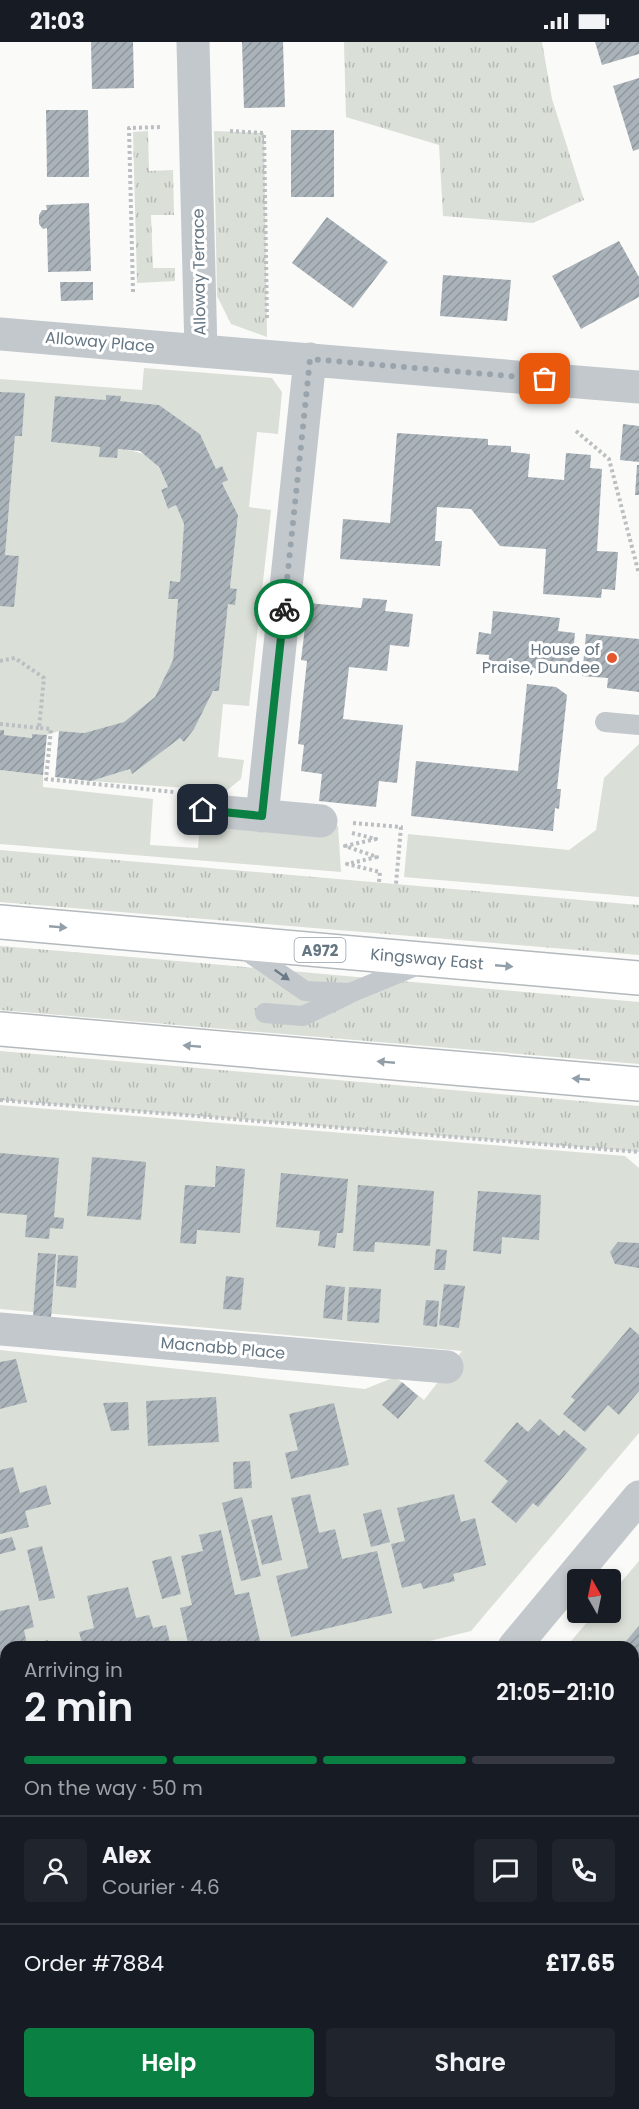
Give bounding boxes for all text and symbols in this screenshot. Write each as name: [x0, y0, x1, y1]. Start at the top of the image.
text: 21:03: [30, 6, 85, 37]
street label: Alloway Terrace: [186, 208, 212, 336]
street label: Alloway Place: [44, 326, 156, 358]
pin: [519, 353, 570, 404]
icon: bag: [528, 362, 561, 395]
courier: [254, 579, 314, 639]
icon: bike: [268, 593, 301, 626]
place label: House of Praise, Dundee: [482, 638, 600, 679]
marker: House of Praise, Dundee: [605, 651, 619, 665]
pin: [177, 784, 228, 835]
icon: home: [186, 793, 219, 826]
one-way arrow: [49, 922, 68, 932]
road number: A972: [294, 938, 346, 962]
street label: Kingsway East: [370, 943, 485, 975]
one-way arrow: [494, 961, 513, 971]
one-way arrow: [274, 969, 290, 980]
one-way arrow: [183, 1041, 202, 1050]
one-way arrow: [377, 1057, 396, 1067]
one-way arrow: [571, 1074, 590, 1083]
street label: Macnabb Place: [160, 1331, 286, 1365]
north arrow: [567, 1569, 621, 1623]
map controls: [567, 1569, 621, 1623]
text: Arriving in: [24, 1656, 123, 1684]
text: 21:05–21:10: [496, 1677, 615, 1708]
text: 2 min: [24, 1680, 133, 1735]
text: On the way · 50 m: [24, 1774, 203, 1802]
button: person: [24, 1839, 87, 1902]
button: chat: [474, 1839, 537, 1902]
button: phone: [552, 1839, 615, 1902]
text: Alex: [102, 1840, 151, 1871]
text: Courier · 4.6: [102, 1873, 220, 1901]
text: Order #7884: [24, 1948, 164, 1979]
text: £17.65: [546, 1948, 615, 1979]
button: Help: [24, 2028, 314, 2097]
button: Share: [326, 2028, 615, 2097]

